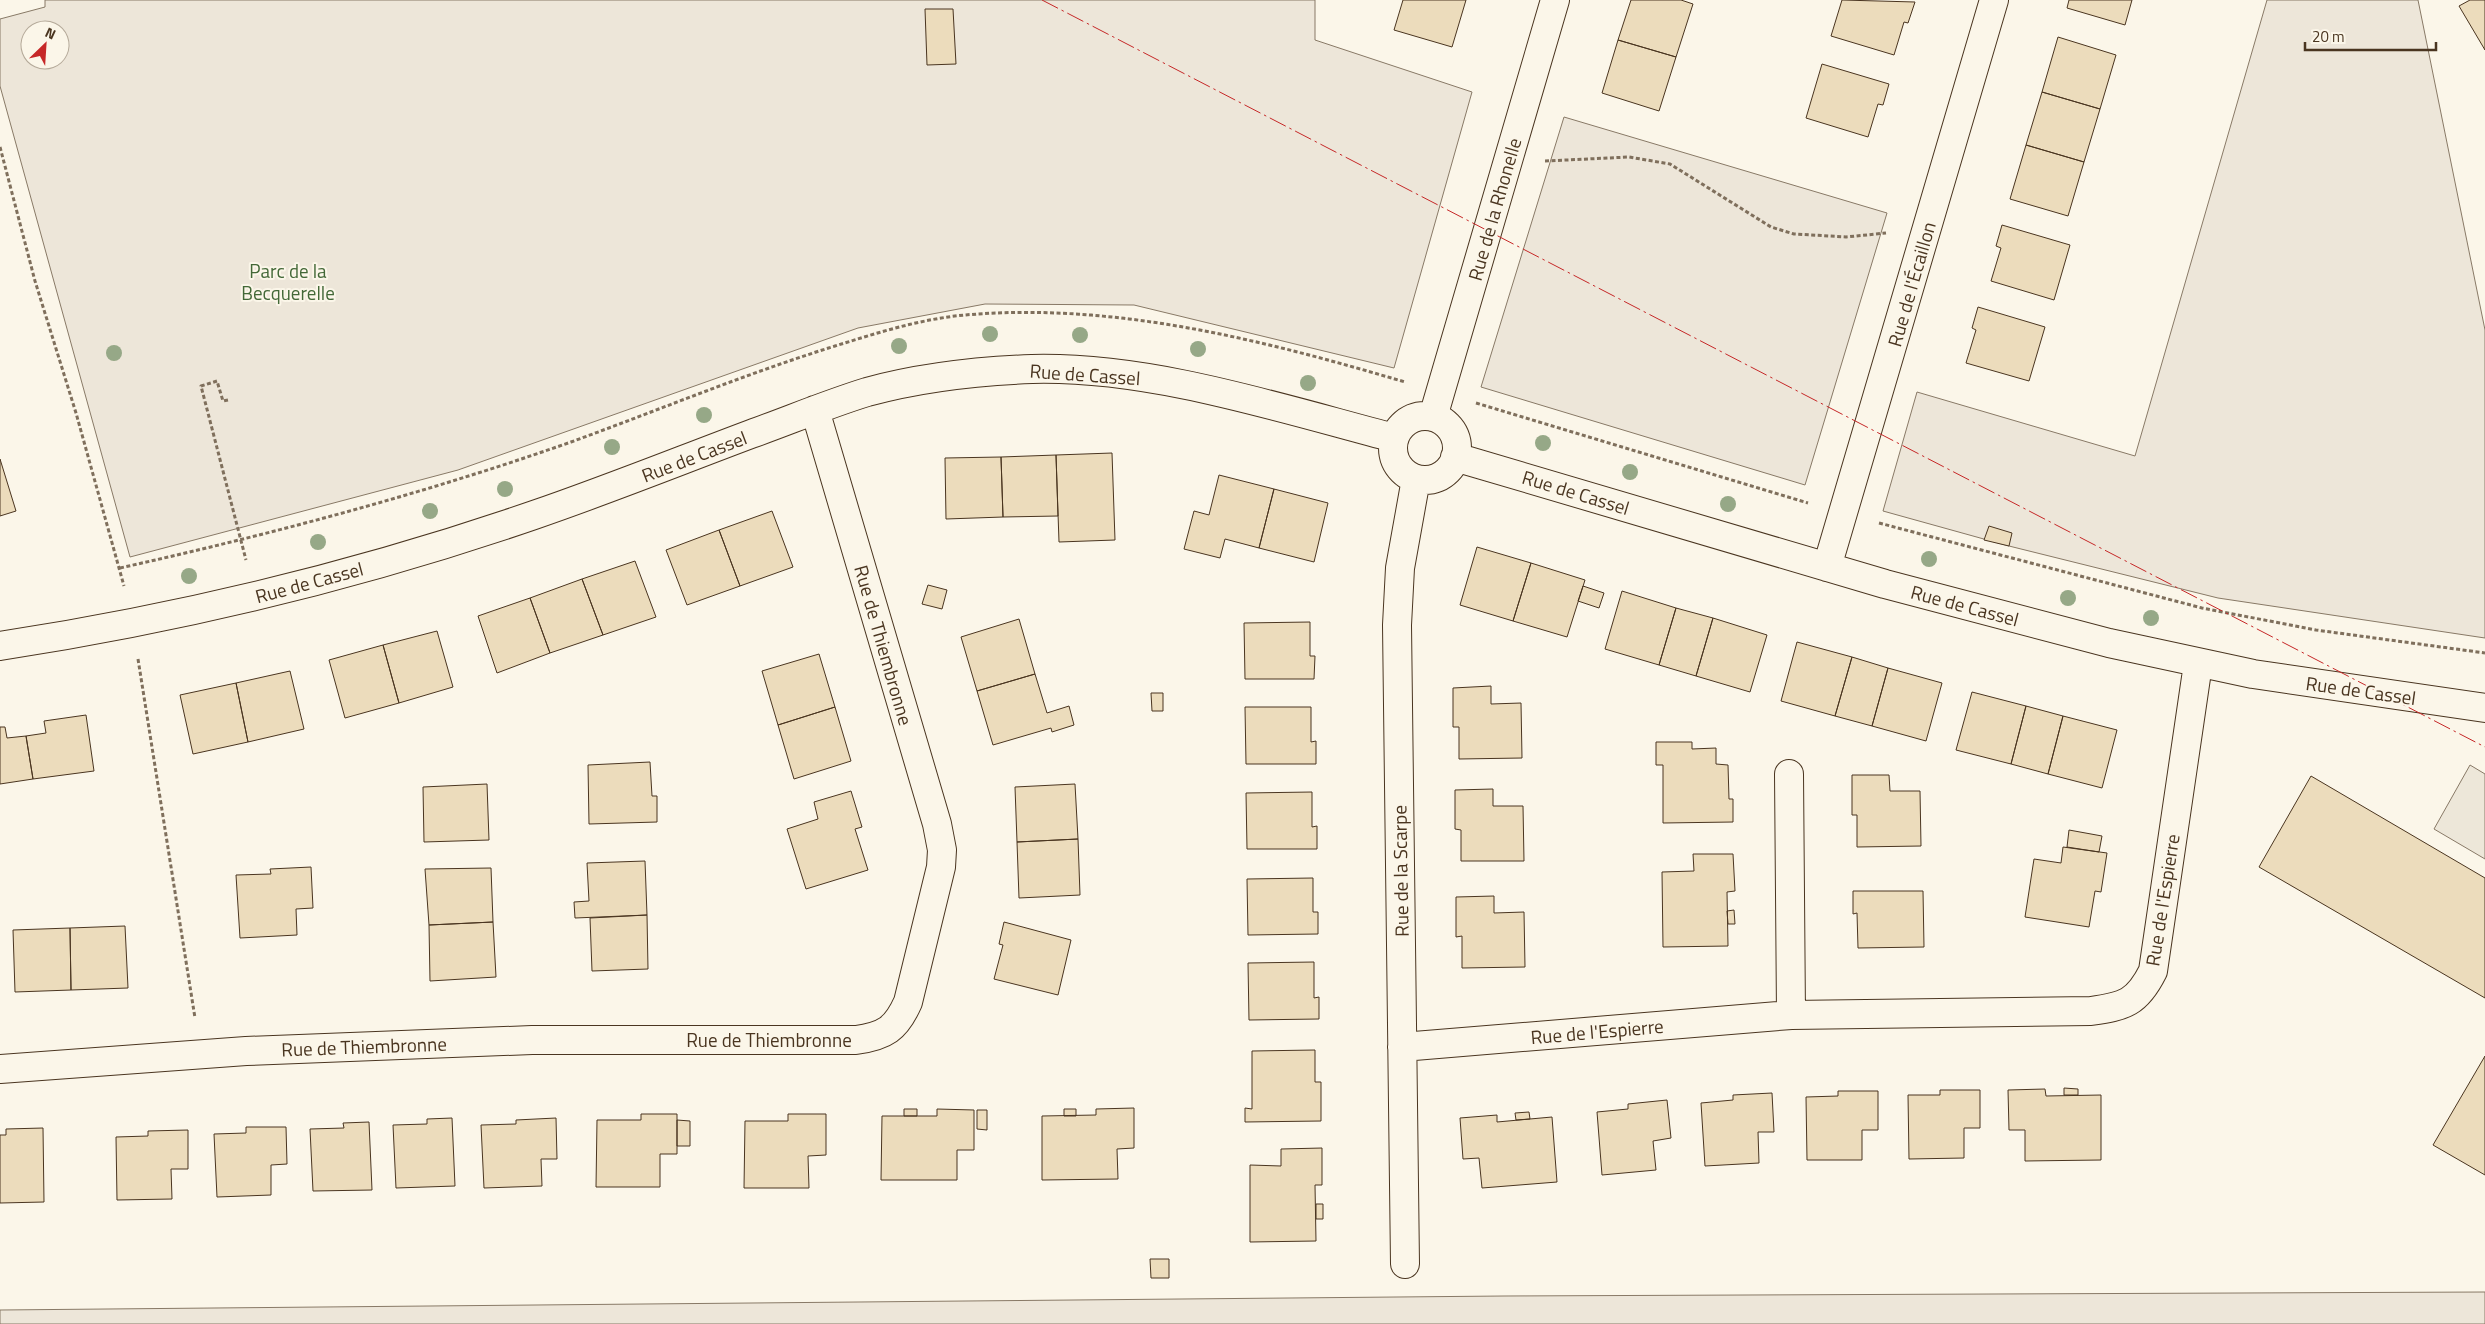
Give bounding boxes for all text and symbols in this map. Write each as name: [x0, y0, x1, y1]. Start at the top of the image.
north arrow: [20, 20, 70, 70]
scale bar: [2305, 20, 2436, 52]
text: N: [42, 21, 60, 44]
text: 20 m: [2312, 25, 2345, 48]
street label: Rue de la Rhonelle: [1460, 134, 1528, 284]
street label: Rue de l'Écaillon: [1879, 218, 1943, 350]
park label: Parc de la Becquerelle: [241, 256, 335, 307]
street label: Rue de Cassel: [1029, 356, 1141, 392]
street label: Rue de Cassel: [637, 423, 751, 489]
street label: Rue de Cassel: [1519, 462, 1633, 522]
street label: Rue de Cassel: [252, 554, 366, 610]
street label: Rue de Thiembronne: [847, 561, 921, 729]
street label: Rue de Cassel: [1908, 577, 2022, 633]
street label: Rue de Cassel: [2304, 668, 2418, 712]
street label: Rue de la Scarpe: [1384, 805, 1416, 937]
street label: Rue de l'Espierre: [2137, 832, 2187, 968]
street label: Rue de l'Espierre: [1529, 1011, 1665, 1051]
street label: Rue de Thiembronne: [686, 1025, 852, 1054]
street label: Rue de Thiembronne: [281, 1029, 447, 1063]

